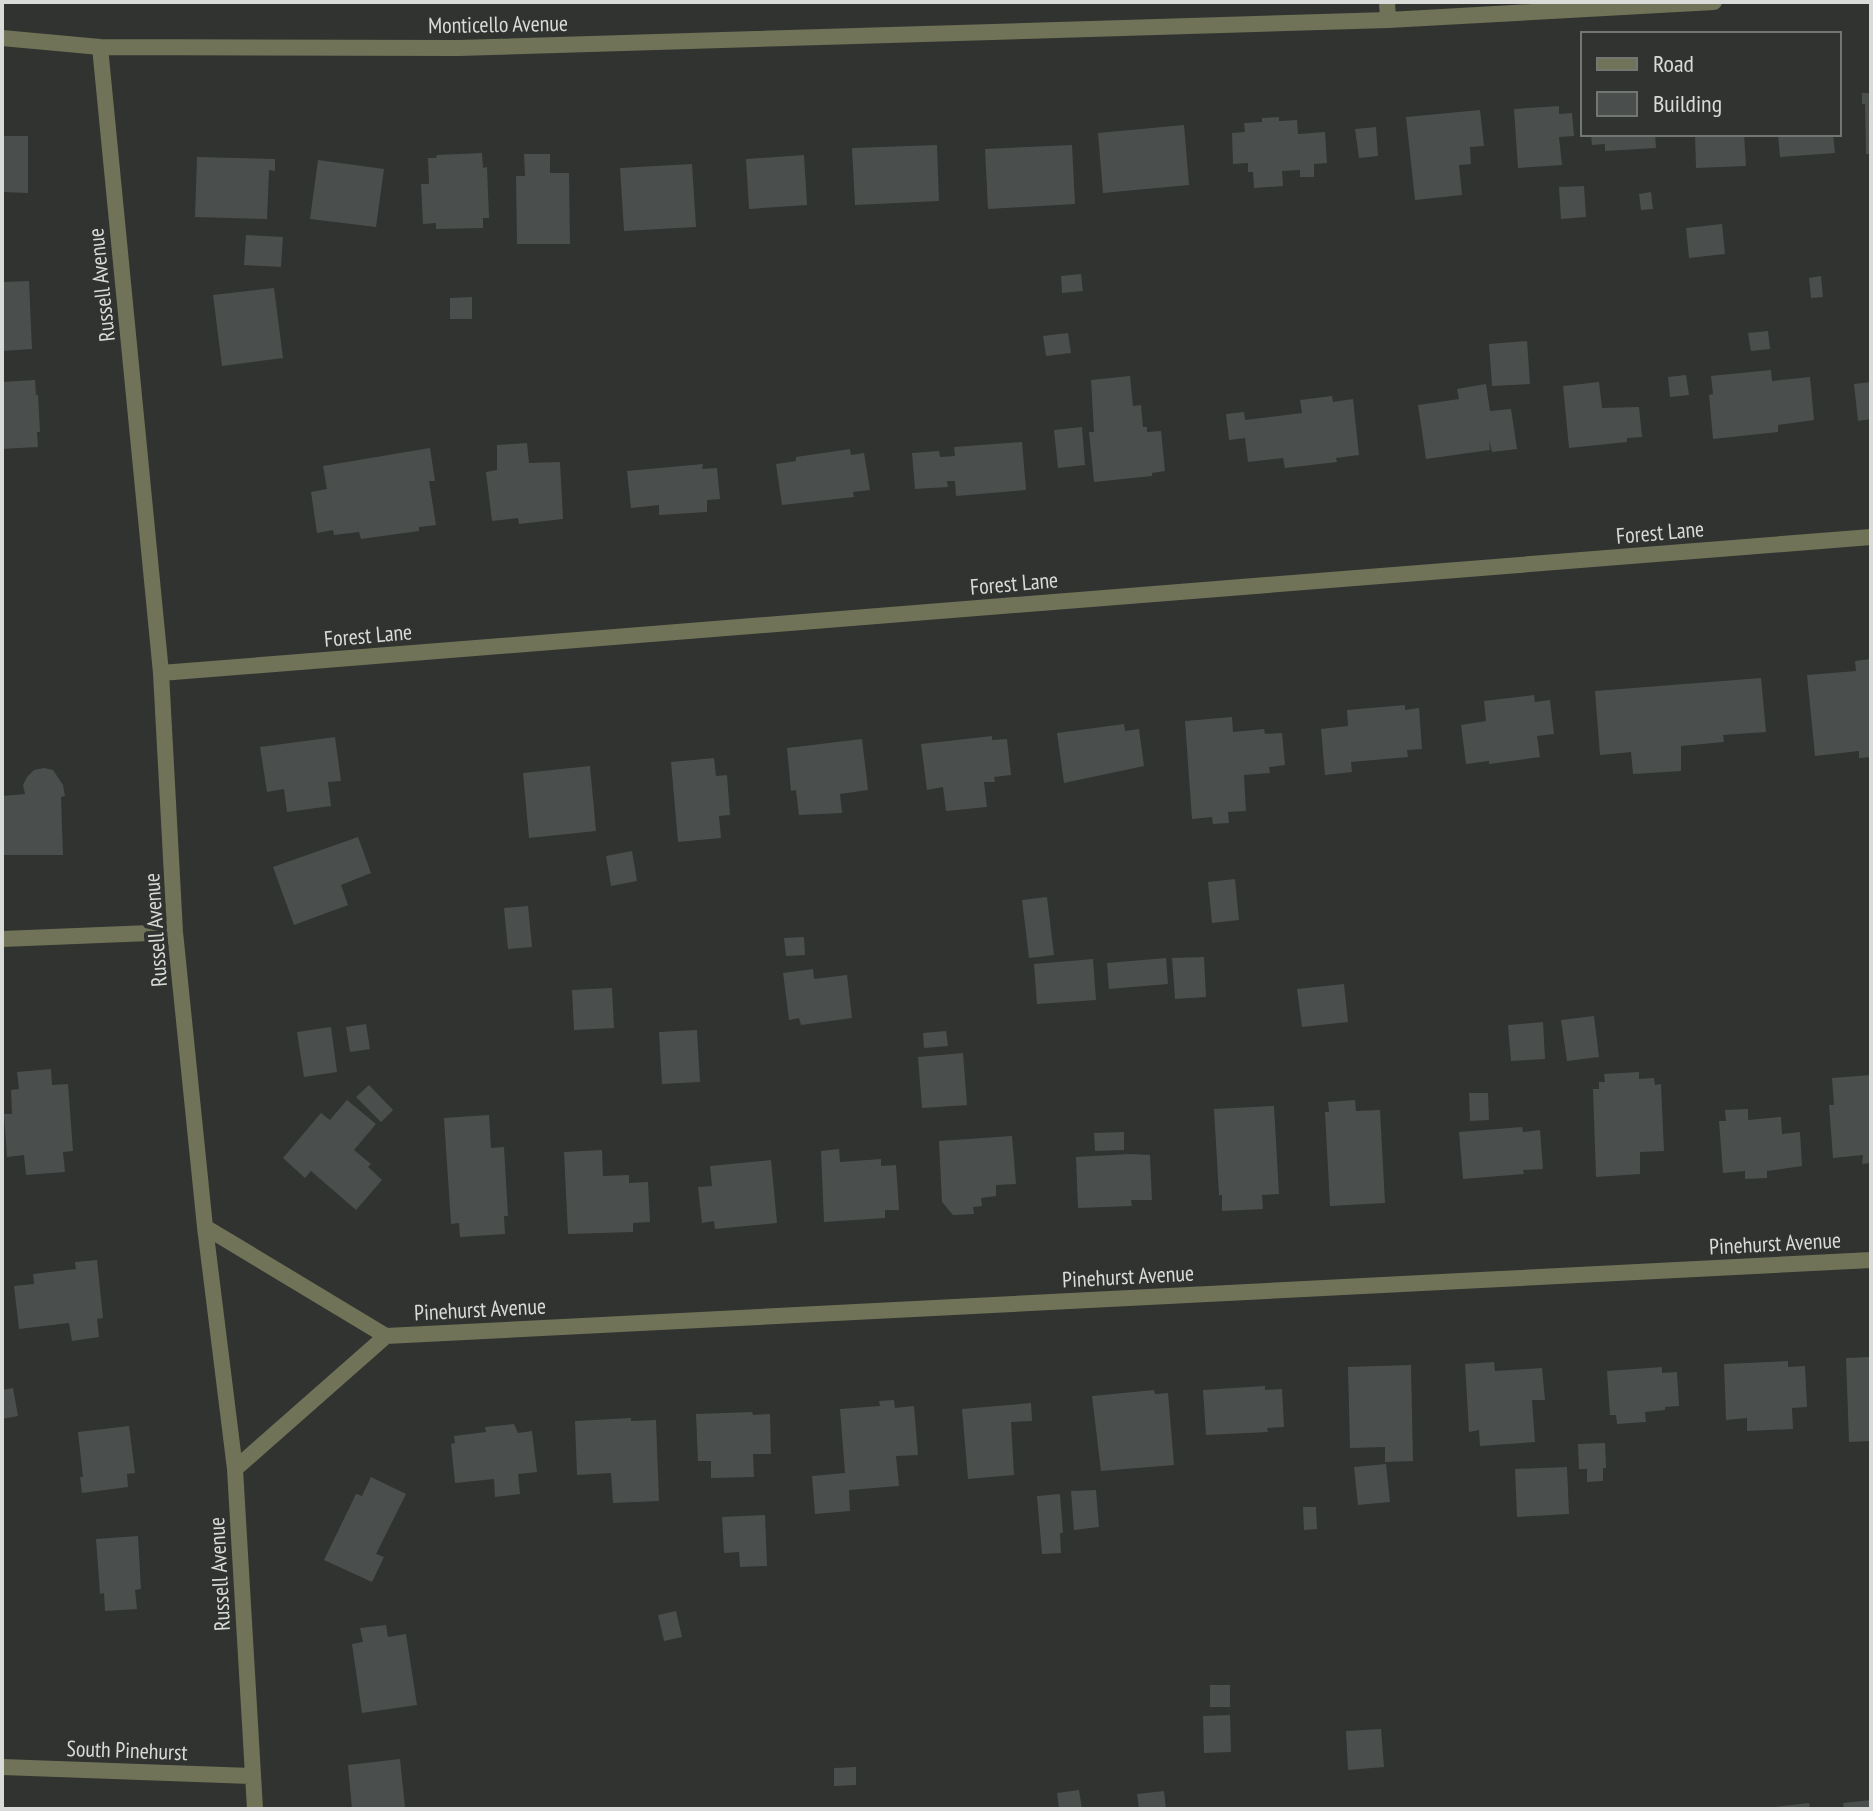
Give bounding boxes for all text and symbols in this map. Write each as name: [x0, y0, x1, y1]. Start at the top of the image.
street label: Monticello Avenue: [428, 9, 568, 39]
legend: [1581, 32, 1841, 136]
text: Road: [1653, 48, 1694, 79]
text: Building: [1653, 88, 1722, 119]
street label: Russell Avenue: [81, 227, 121, 343]
street label: Forest Lane: [1615, 514, 1705, 550]
street label: Forest Lane: [969, 565, 1059, 601]
street label: Forest Lane: [323, 617, 413, 653]
street label: Russell Avenue: [137, 872, 173, 988]
street label: Pinehurst Avenue: [1708, 1226, 1842, 1260]
street label: Pinehurst Avenue: [1061, 1259, 1195, 1293]
street label: Pinehurst Avenue: [413, 1292, 547, 1326]
street label: Russell Avenue: [202, 1516, 236, 1632]
street label: South Pinehurst: [66, 1734, 188, 1766]

